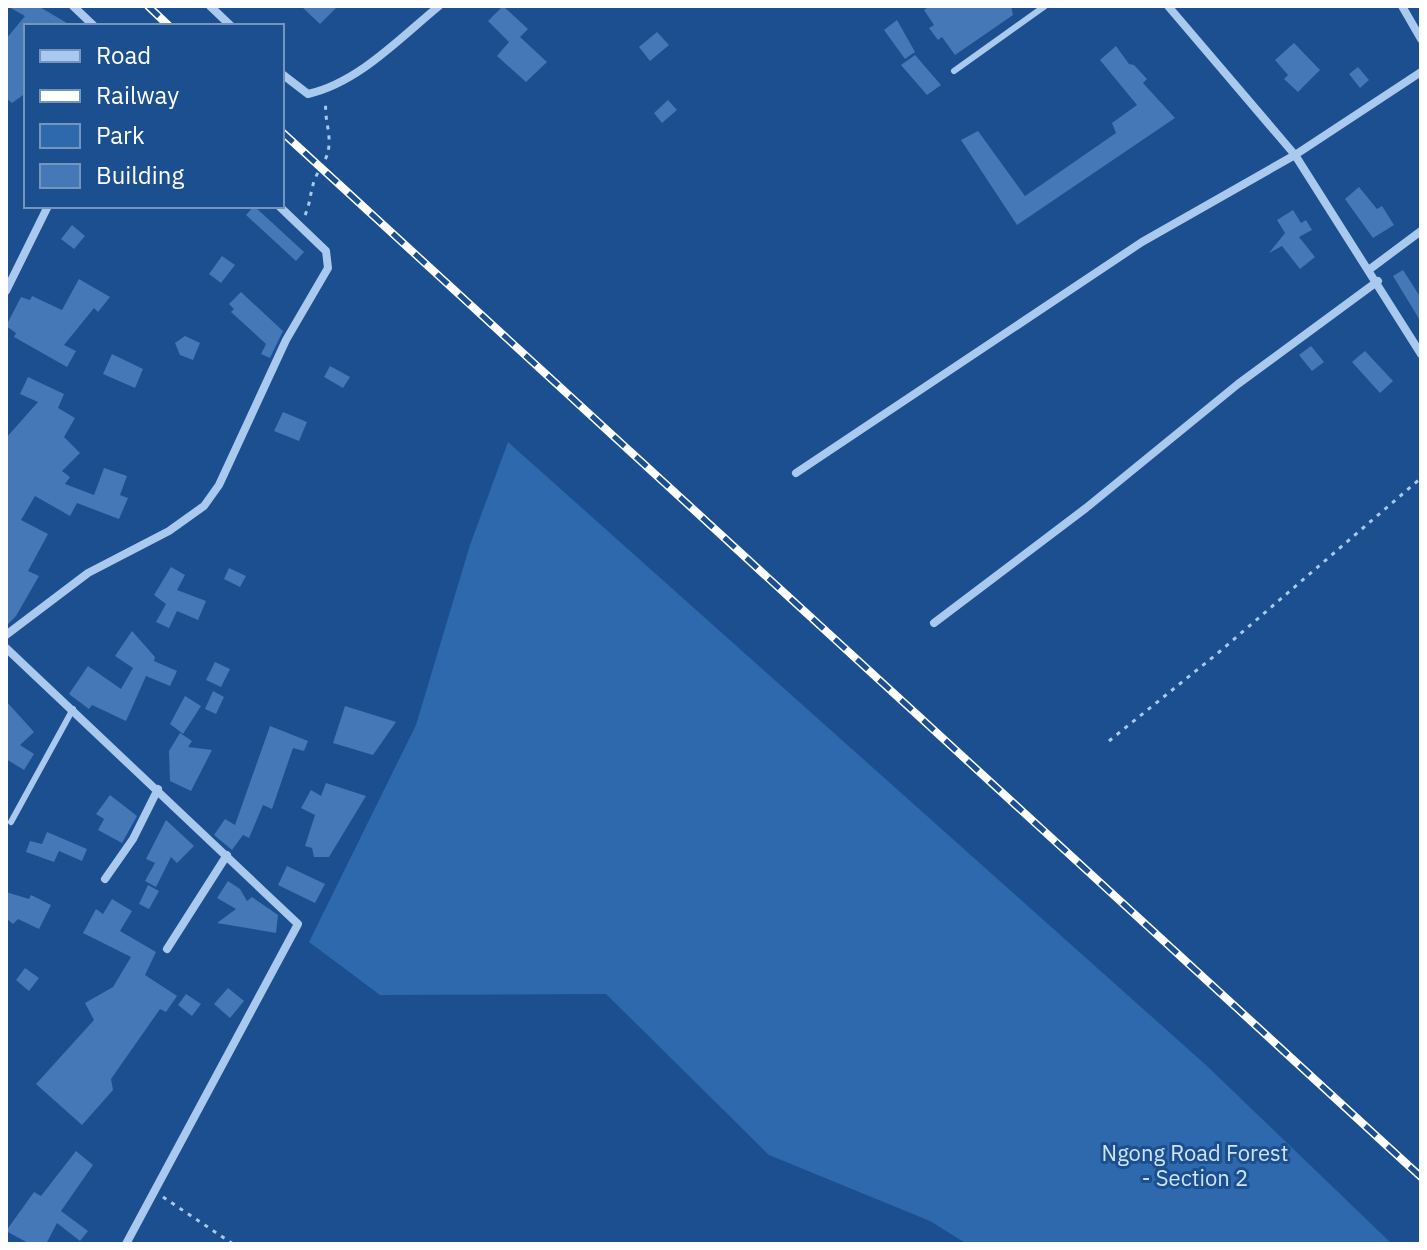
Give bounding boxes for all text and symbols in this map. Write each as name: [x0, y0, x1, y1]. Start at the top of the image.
legend: [24, 24, 284, 208]
text: Road: [96, 39, 151, 71]
text: Railway: [96, 79, 179, 111]
text: Park: [96, 119, 145, 151]
text: Building: [96, 159, 184, 191]
park label: Ngong Road Forest - Section 2: [1102, 1138, 1288, 1192]

